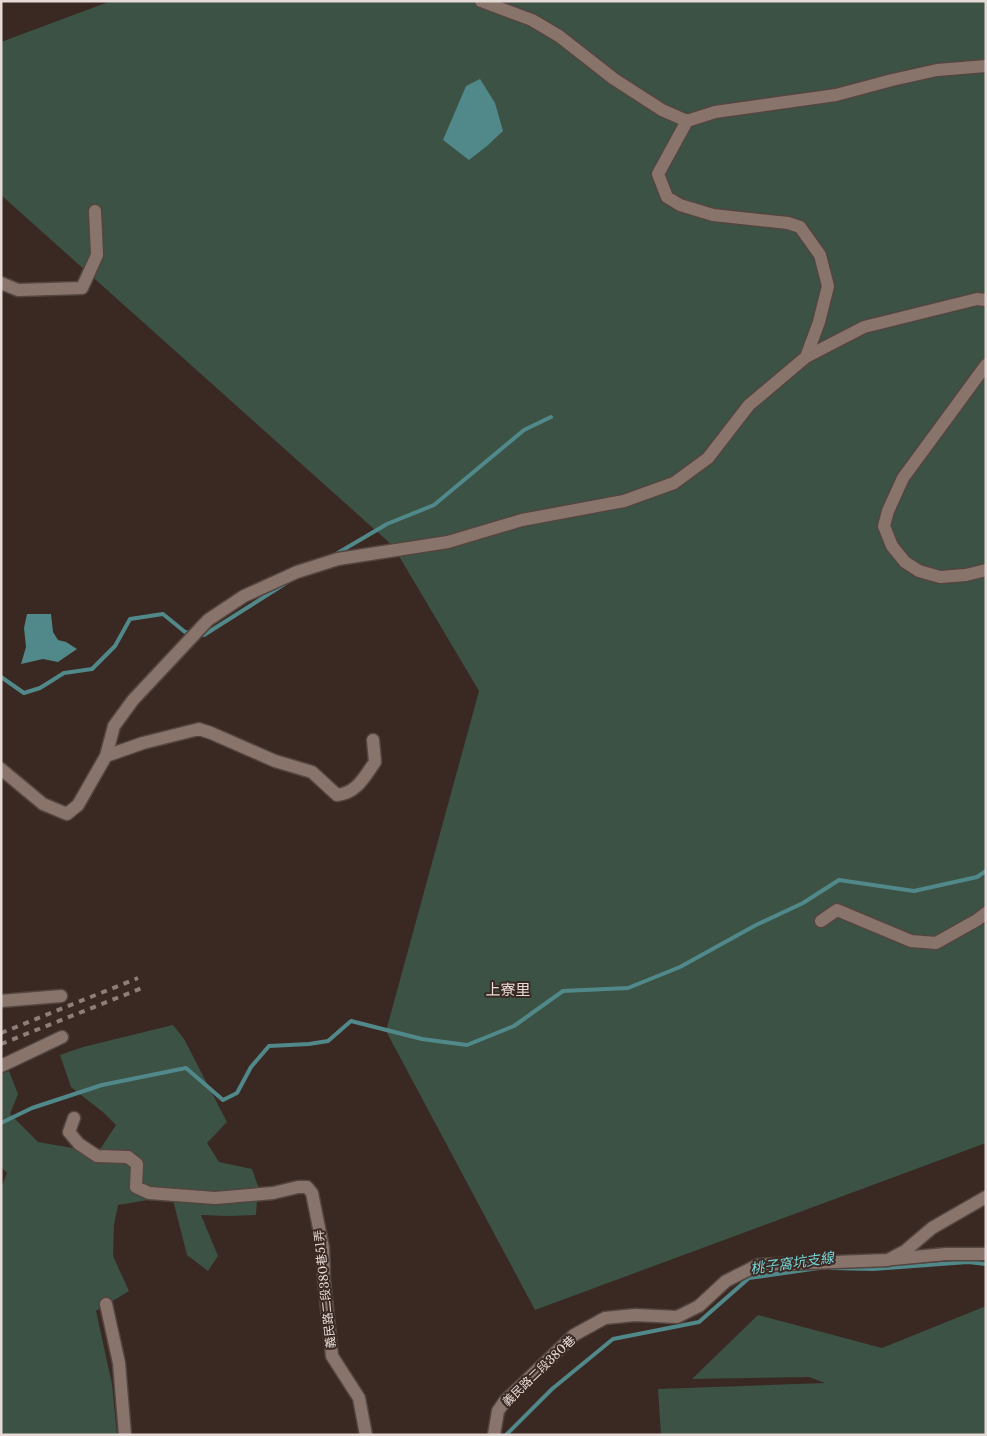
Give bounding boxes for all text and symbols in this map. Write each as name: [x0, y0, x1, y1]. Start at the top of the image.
district label: 上寮里: [485, 980, 531, 999]
street label: 義民路二段380巷51弄: [311, 1229, 338, 1349]
water label: 桃子窩坑支線: [749, 1248, 837, 1278]
street label: 義民路二段380巷: [499, 1332, 578, 1409]

